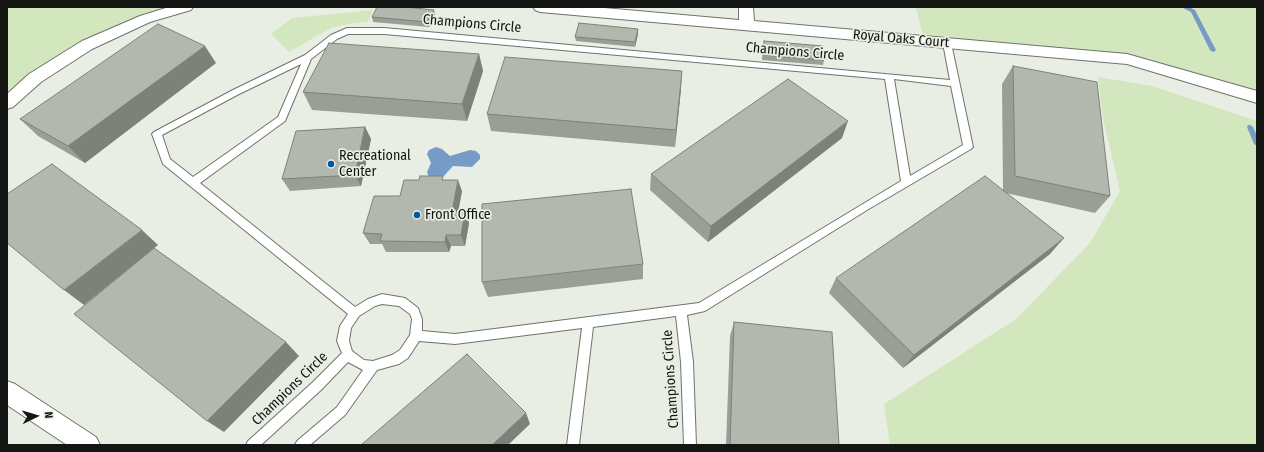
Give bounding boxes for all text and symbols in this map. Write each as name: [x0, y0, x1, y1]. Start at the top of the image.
street label: Champions Circle: [422, 11, 522, 37]
street label: Royal Oaks Court: [852, 26, 950, 52]
street label: Champions Circle: [745, 39, 845, 65]
place label: Recreational Center: [339, 148, 411, 180]
marker: Recreational Center: [326, 159, 336, 169]
place label: Front Office: [425, 207, 491, 223]
marker: Front Office: [412, 210, 422, 220]
street label: Champions Circle: [659, 329, 683, 429]
street label: Champions Circle: [249, 349, 331, 429]
north arrow: [16, 396, 56, 436]
text: N: [42, 411, 55, 419]

